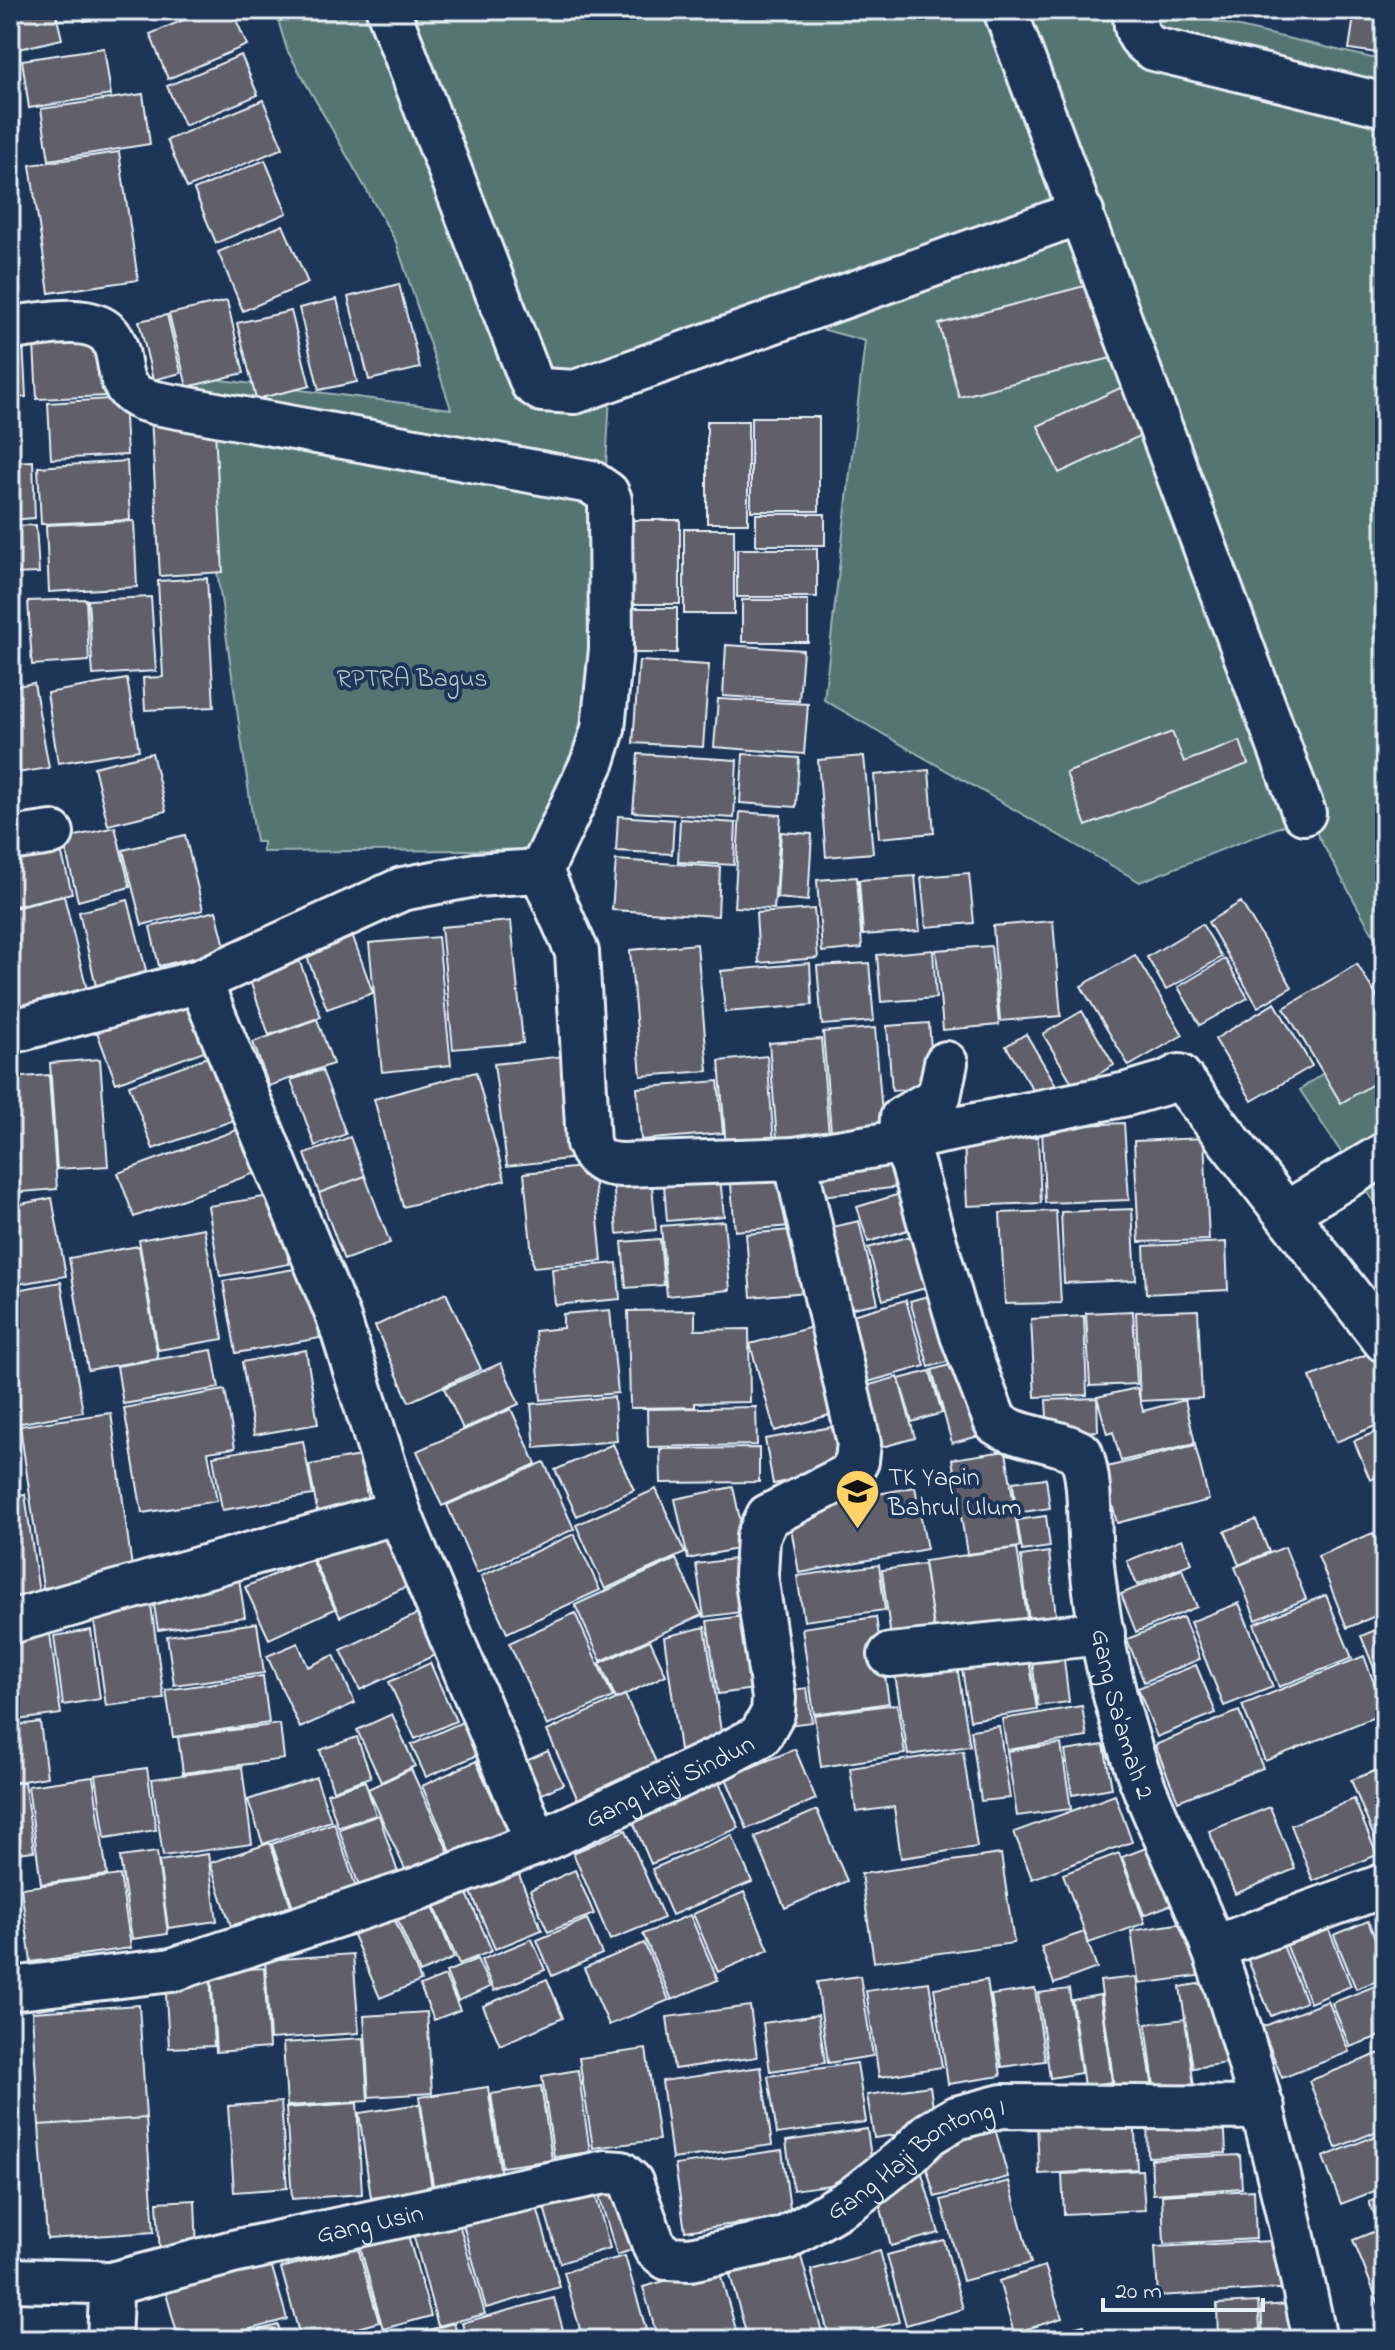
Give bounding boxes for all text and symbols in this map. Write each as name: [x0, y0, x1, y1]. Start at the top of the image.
park label: RPTRA Bagus: [337, 661, 487, 699]
place label: TK Yapin Bahrul Ulum: [887, 1460, 1021, 1528]
school or university icon: TK Yapin Bahrul Ulum: [833, 1467, 881, 1530]
street label: Gang Sa'amah 2: [1079, 1626, 1163, 1806]
street label: Gang Haji Sindun: [580, 1726, 762, 1840]
street label: Gang Haji Bontong I: [820, 2090, 1005, 2232]
street label: Gang Usin: [313, 2196, 427, 2256]
scale bar: [1103, 2262, 1263, 2312]
text: 20 m: [1115, 2275, 1162, 2310]

